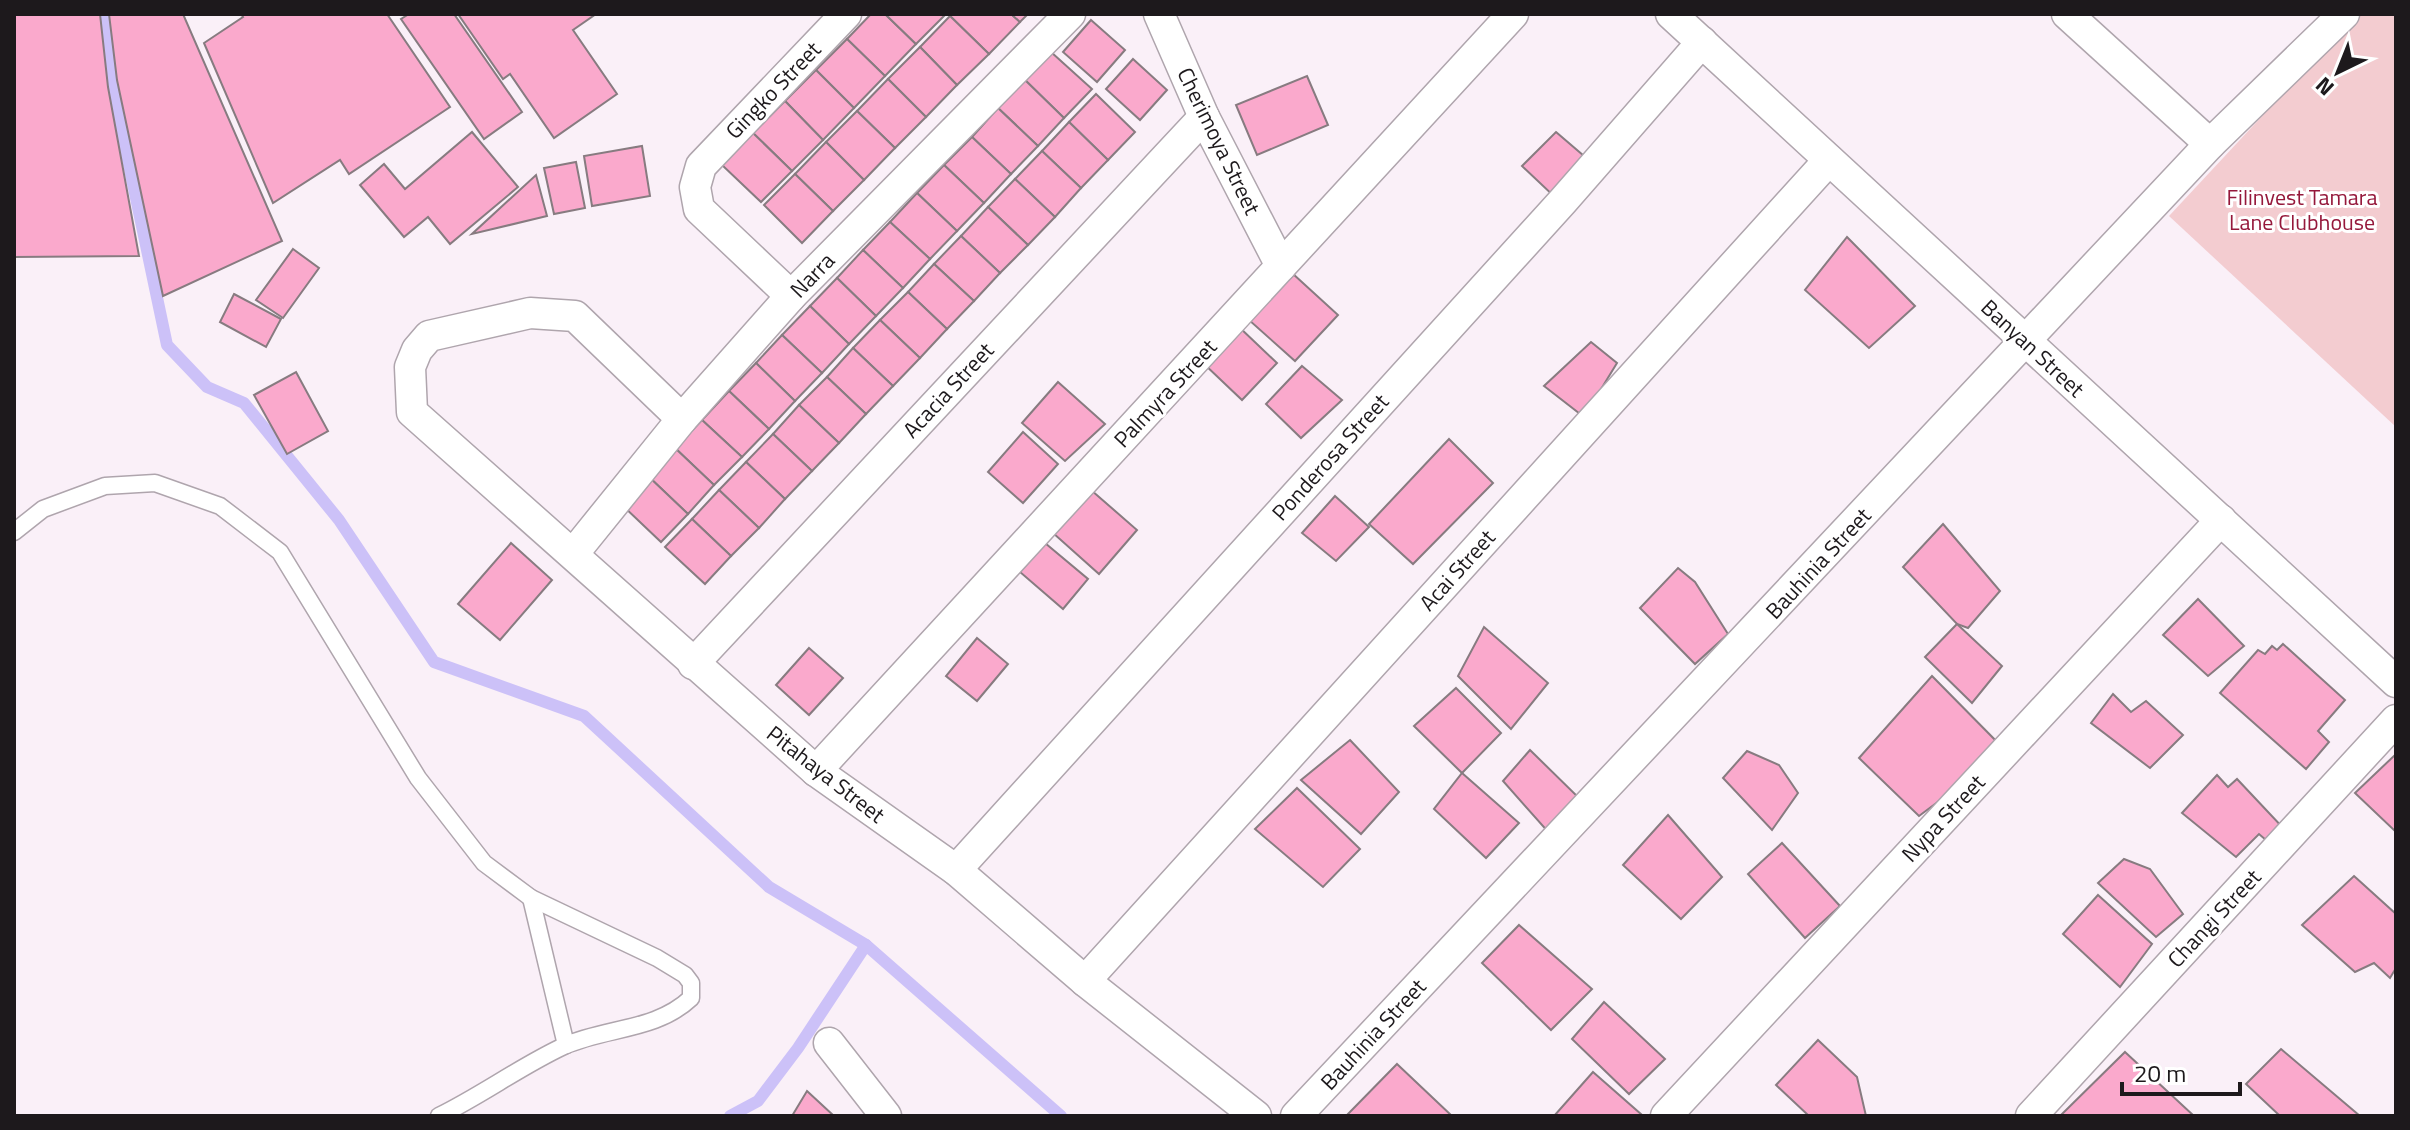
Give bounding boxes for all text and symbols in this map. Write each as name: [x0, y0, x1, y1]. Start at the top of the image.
north arrow: [2298, 32, 2378, 112]
street label: Gingko Street: [717, 33, 829, 147]
street label: Cherimoya Street: [1169, 62, 1269, 221]
text: N: [2307, 69, 2342, 104]
park label: Filinvest Tamara Lane Clubhouse: [2227, 180, 2377, 239]
street label: Narra: [782, 244, 842, 306]
street label: Banyan Street: [1973, 291, 2093, 405]
street label: Palmyra Street: [1105, 331, 1225, 455]
street label: Acacia Street: [894, 334, 1002, 446]
street label: Ponderosa Street: [1264, 386, 1397, 528]
street label: Bauhinia Street: [1757, 499, 1879, 627]
street label: Acai Street: [1411, 521, 1503, 619]
street label: Pitahaya Street: [759, 717, 893, 831]
street label: Nypa Street: [1893, 766, 1993, 870]
street label: Changi Street: [2159, 861, 2269, 975]
street label: Bauhinia Street: [1312, 970, 1434, 1098]
scale bar: [2122, 1046, 2240, 1096]
text: 20 m: [2134, 1055, 2186, 1091]

